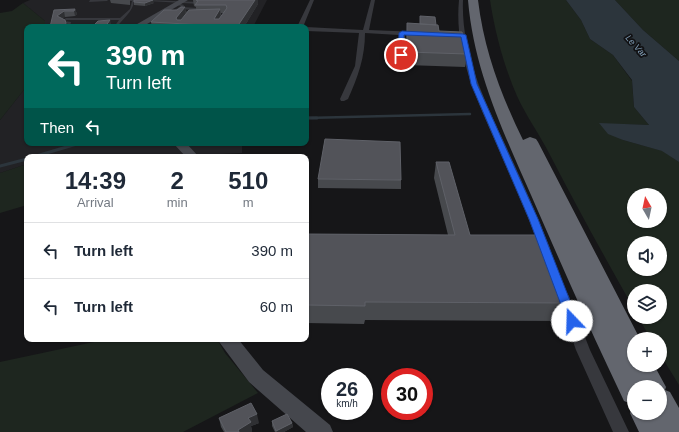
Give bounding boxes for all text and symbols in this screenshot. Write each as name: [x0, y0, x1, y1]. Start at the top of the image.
water label: Le Var: [624, 33, 649, 60]
pin: [384, 38, 418, 72]
icon: left: [40, 40, 92, 92]
text: 390 m: [106, 40, 185, 71]
icon: arrive: [390, 44, 412, 66]
text: Turn left: [106, 73, 171, 93]
icon: left: [82, 116, 104, 138]
text: Then: [40, 119, 74, 136]
text: 14:39: [65, 167, 126, 194]
text: 2: [170, 167, 184, 194]
text: 510: [228, 167, 268, 194]
north arrow: [627, 188, 667, 228]
map controls: [627, 188, 667, 420]
text: Arrival: [77, 195, 114, 210]
text: min: [167, 195, 188, 210]
text: m: [243, 195, 254, 210]
button: sound: [627, 236, 667, 276]
icon: left: [40, 240, 62, 262]
text: Turn left: [74, 242, 133, 259]
text: 390 m: [251, 242, 293, 259]
button: layers: [627, 284, 667, 324]
icon: left: [40, 296, 62, 318]
text: Turn left: [74, 298, 133, 315]
text: 60 m: [260, 298, 293, 315]
position arrow: [551, 300, 593, 342]
button: +: [627, 332, 667, 372]
speed limit sign: 30: [381, 368, 433, 420]
text: 26: [336, 378, 358, 400]
button: −: [627, 380, 667, 420]
text: km/h: [336, 398, 358, 409]

